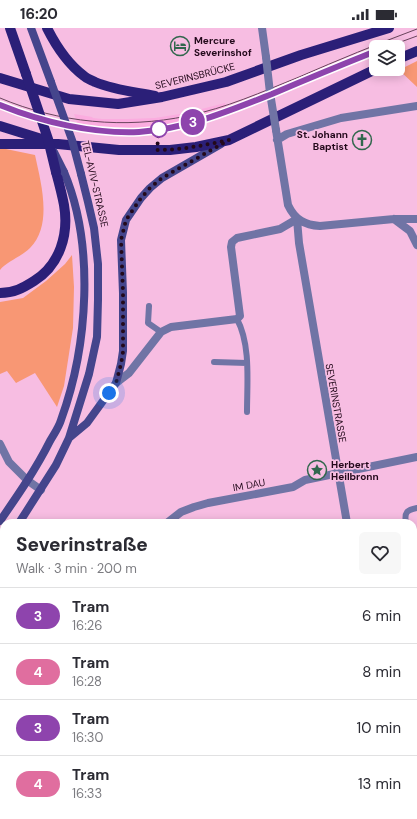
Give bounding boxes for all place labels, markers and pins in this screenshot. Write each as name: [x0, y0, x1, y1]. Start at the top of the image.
place label: Mercure Severinshof: [194, 34, 252, 59]
hotel icon: Mercure Severinshof: [169, 35, 191, 57]
unlabelled marker: [150, 120, 168, 138]
place label: St. Johann Baptist: [297, 128, 348, 153]
church icon: St. Johann Baptist: [351, 129, 373, 151]
place label: Herbert Heilbronn: [331, 458, 379, 483]
place icon: Herbert Heilbronn: [306, 459, 328, 481]

